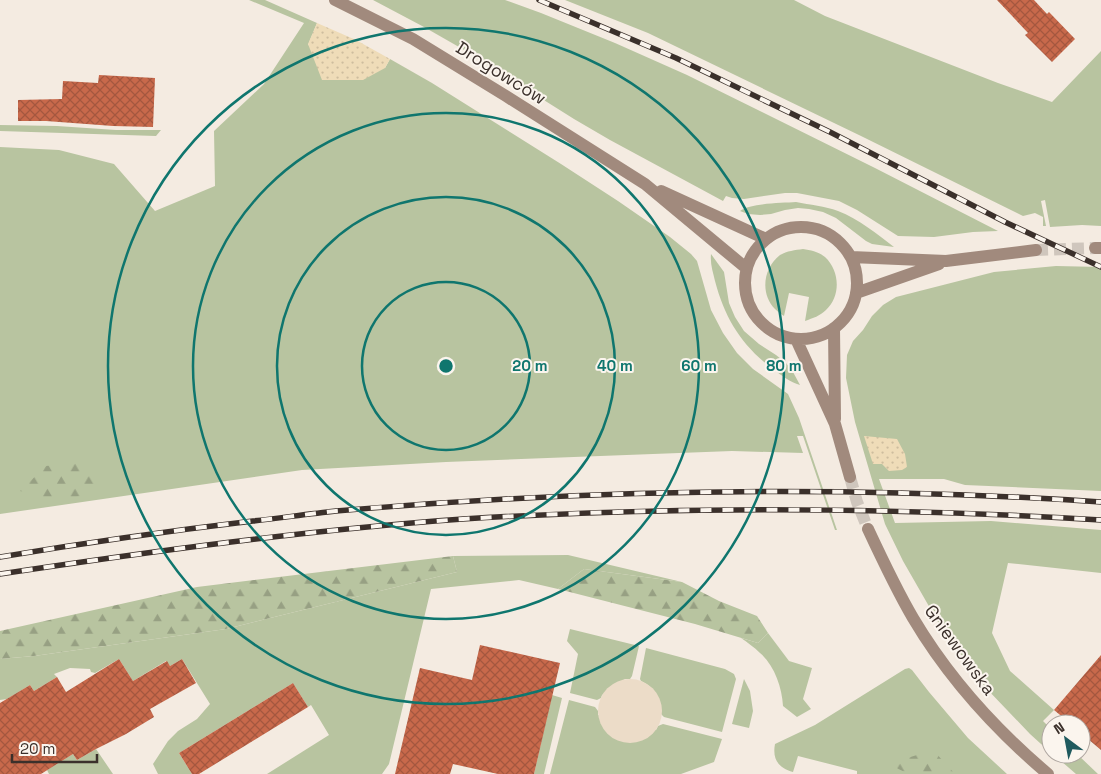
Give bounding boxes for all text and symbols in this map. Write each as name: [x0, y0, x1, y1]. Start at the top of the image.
street label: Drogowców: [452, 36, 551, 109]
text: 20 m: [512, 356, 548, 375]
text: 40 m: [597, 356, 633, 375]
text: 60 m: [681, 356, 717, 375]
text: 80 m: [766, 356, 802, 375]
centre of rings: [437, 357, 455, 375]
street label: Gniewowska: [920, 600, 1001, 700]
north arrow: [1041, 714, 1091, 764]
text: N: [1050, 718, 1068, 738]
scale bar: [12, 732, 98, 764]
text: 20 m: [20, 739, 55, 758]

